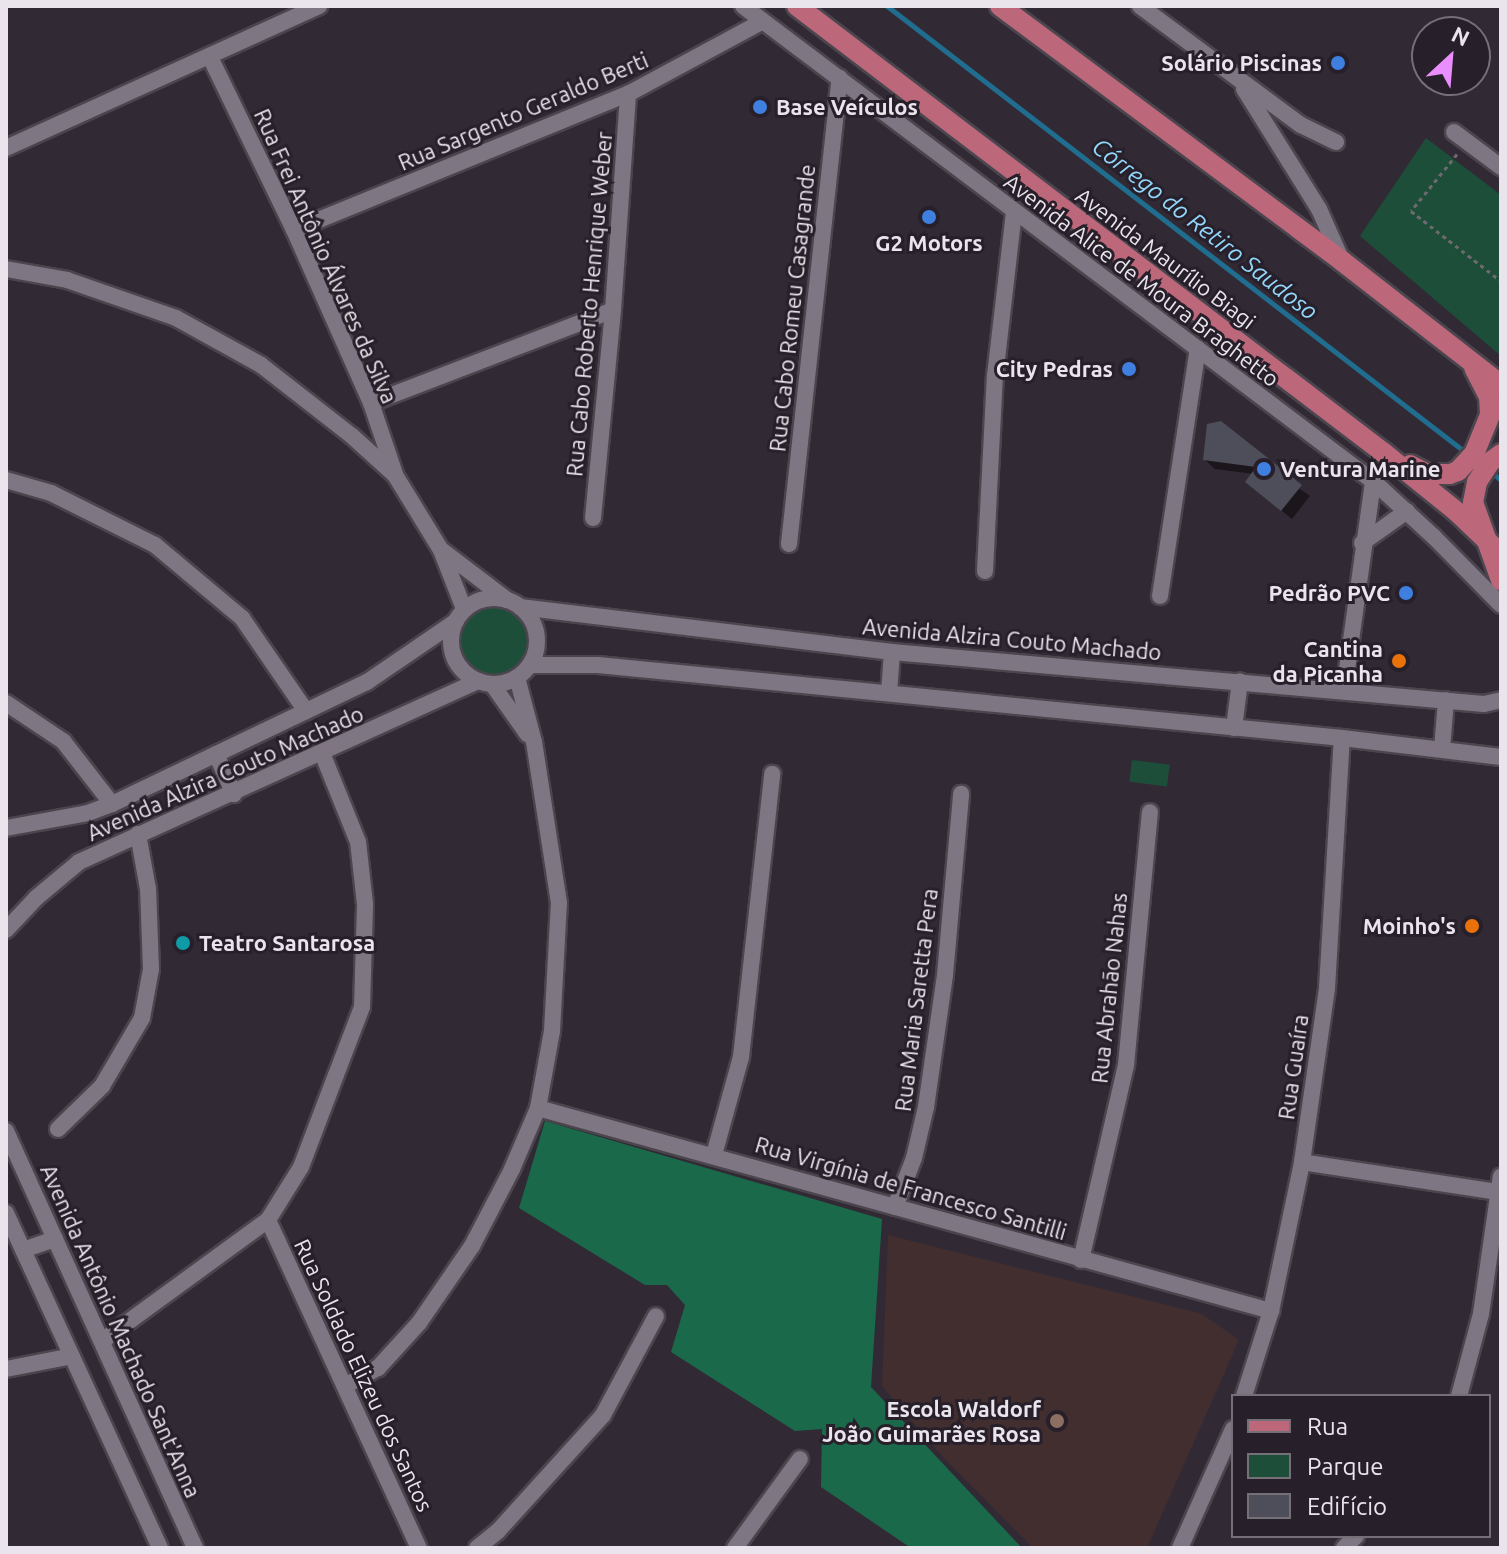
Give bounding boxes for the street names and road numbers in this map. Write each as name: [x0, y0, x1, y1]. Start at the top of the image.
street label: Rua Sargento Geraldo Berti: [394, 46, 652, 176]
street label: Rua Frei Antônio Álvares da Silva: [249, 105, 403, 407]
street label: Rua Cabo Roberto Henrique Weber: [561, 130, 617, 478]
street label: Rua Cabo Romeu Casagrande: [764, 163, 820, 453]
street label: Avenida Alice de Moura Braghetto: [999, 168, 1285, 392]
street label: Avenida Maurílio Biagi: [1071, 182, 1261, 334]
street label: Avenida Alzira Couto Machado: [861, 613, 1163, 665]
street label: Avenida Alzira Couto Machado: [83, 700, 367, 846]
street label: Rua Maria Saretta Pera: [889, 887, 943, 1113]
street label: Rua Abrahão Nahas: [1086, 891, 1132, 1085]
street label: Rua Guaíra: [1273, 1013, 1313, 1121]
street label: Rua Virgínia de Francesco Santilli: [752, 1131, 1070, 1245]
street label: Avenida Antônio Machado Sant'Anna: [35, 1160, 207, 1502]
street label: Rua Soldado Elizeu dos Santos: [289, 1235, 439, 1515]

